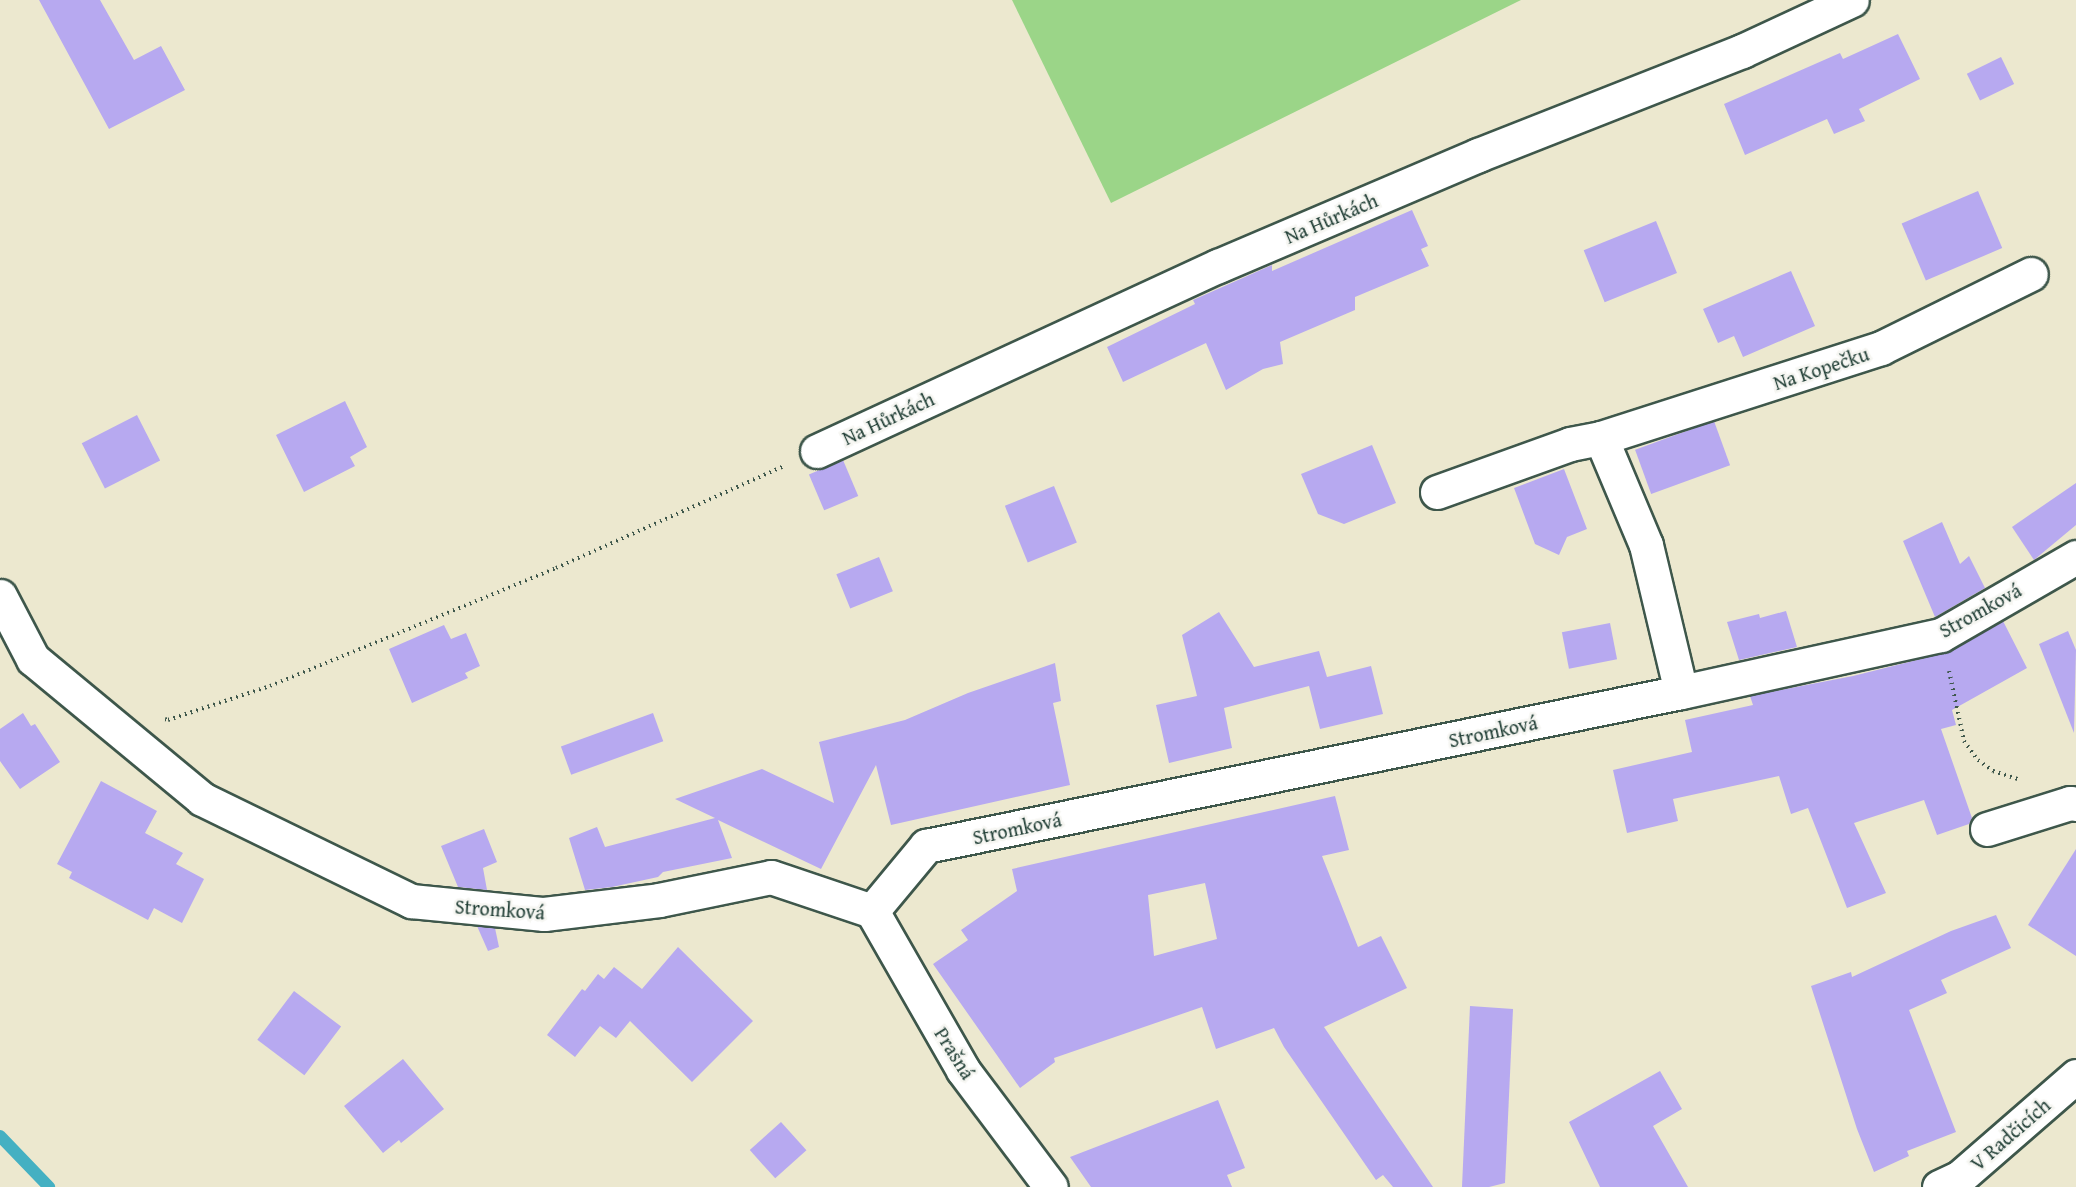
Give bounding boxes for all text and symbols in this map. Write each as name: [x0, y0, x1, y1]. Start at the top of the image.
street label: Na Hůrkách: [1281, 188, 1381, 248]
street label: Na Kopečku: [1770, 341, 1872, 395]
street label: Na Hůrkách: [838, 386, 938, 450]
street label: Stromková: [1935, 578, 2025, 642]
street label: Stromková: [1446, 710, 1540, 752]
street label: Stromková: [970, 807, 1064, 849]
street label: Stromková: [454, 894, 546, 924]
street label: Prašná: [930, 1023, 980, 1083]
street label: V Radčicích: [1965, 1093, 2055, 1175]

